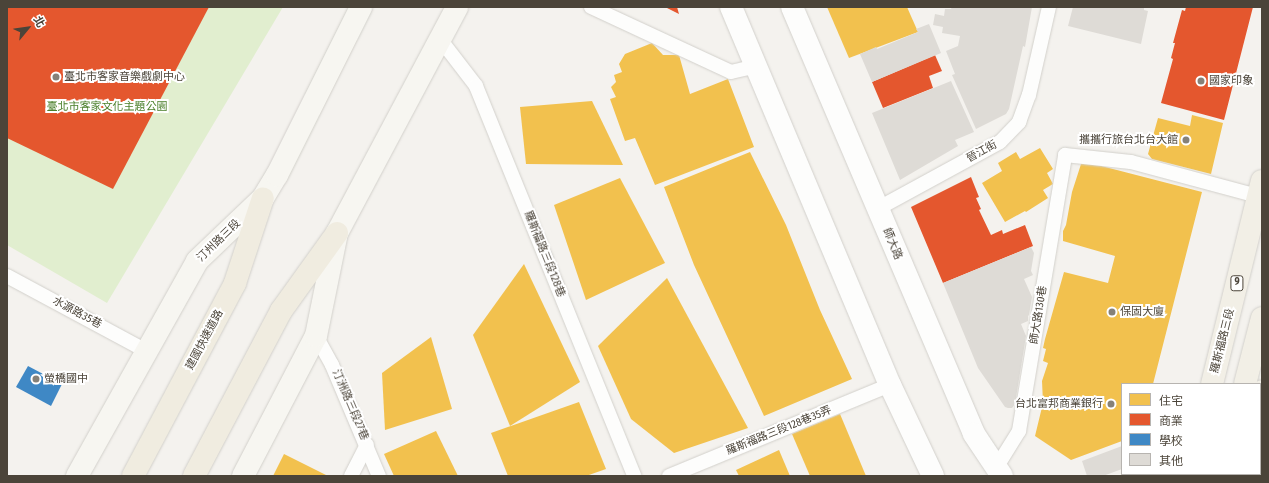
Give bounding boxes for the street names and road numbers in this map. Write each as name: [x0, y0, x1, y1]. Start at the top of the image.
street label: 晉江街: [964, 138, 1000, 166]
street label: 羅斯福路三段128巷: [521, 209, 567, 299]
street label: 汀州路三段: [195, 217, 243, 265]
street label: 師大路: [879, 226, 905, 262]
road number: 9: [1230, 275, 1244, 291]
street label: 師大路130巷: [1028, 285, 1050, 345]
street label: 水源路35巷: [50, 294, 104, 332]
street label: 羅斯福路三段: [1209, 307, 1237, 375]
street label: 建國快速道路: [184, 308, 226, 372]
street label: 汀洲路三段27巷: [329, 368, 371, 442]
street label: 羅斯福路三段128巷35弄: [724, 404, 834, 458]

